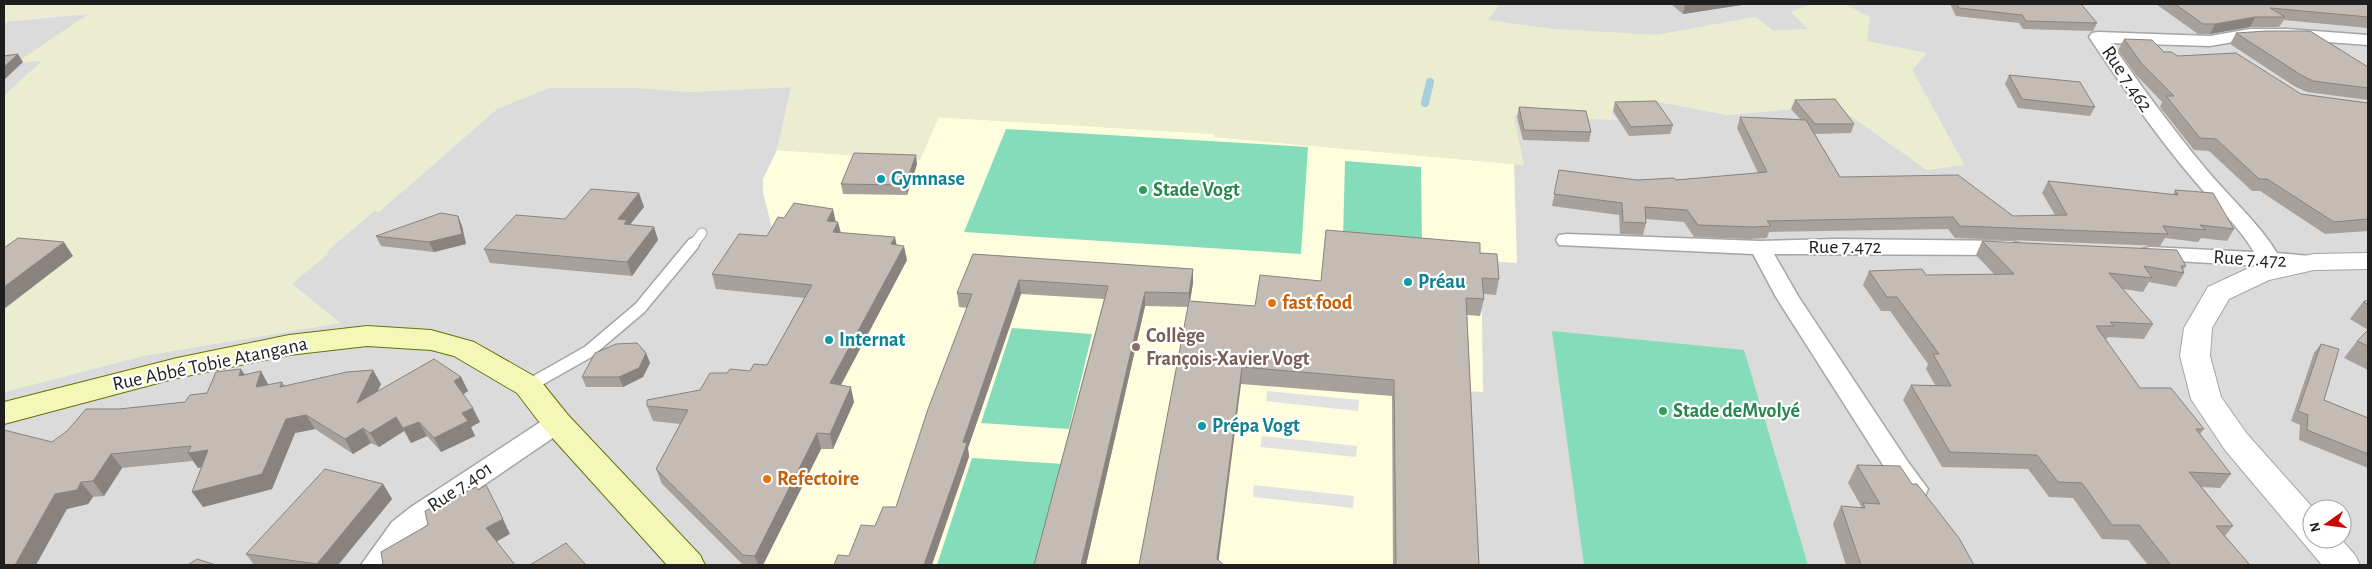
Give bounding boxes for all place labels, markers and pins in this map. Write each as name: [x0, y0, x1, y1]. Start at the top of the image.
place label: Gymnase: [891, 169, 965, 189]
marker: Gymnase: [875, 173, 887, 185]
place label: Stade Vogt: [1153, 180, 1240, 200]
marker: Stade Vogt: [1137, 184, 1149, 196]
place label: Préau: [1418, 272, 1466, 292]
marker: Préau: [1402, 276, 1414, 288]
place label: fast food: [1282, 293, 1353, 313]
marker: fast food: [1266, 297, 1278, 309]
place label: Collège François-Xavier Vogt: [1146, 326, 1310, 369]
place label: Internat: [839, 330, 906, 350]
marker: Internat: [823, 334, 835, 346]
marker: Collège François-Xavier Vogt: [1130, 341, 1142, 353]
place label: Stade deMvolyé: [1673, 401, 1800, 421]
marker: Stade deMvolyé: [1657, 405, 1669, 417]
place label: Prépa Vogt: [1212, 416, 1300, 436]
marker: Prépa Vogt: [1196, 420, 1208, 432]
place label: Refectoire: [777, 469, 859, 489]
marker: Refectoire: [761, 473, 773, 485]

